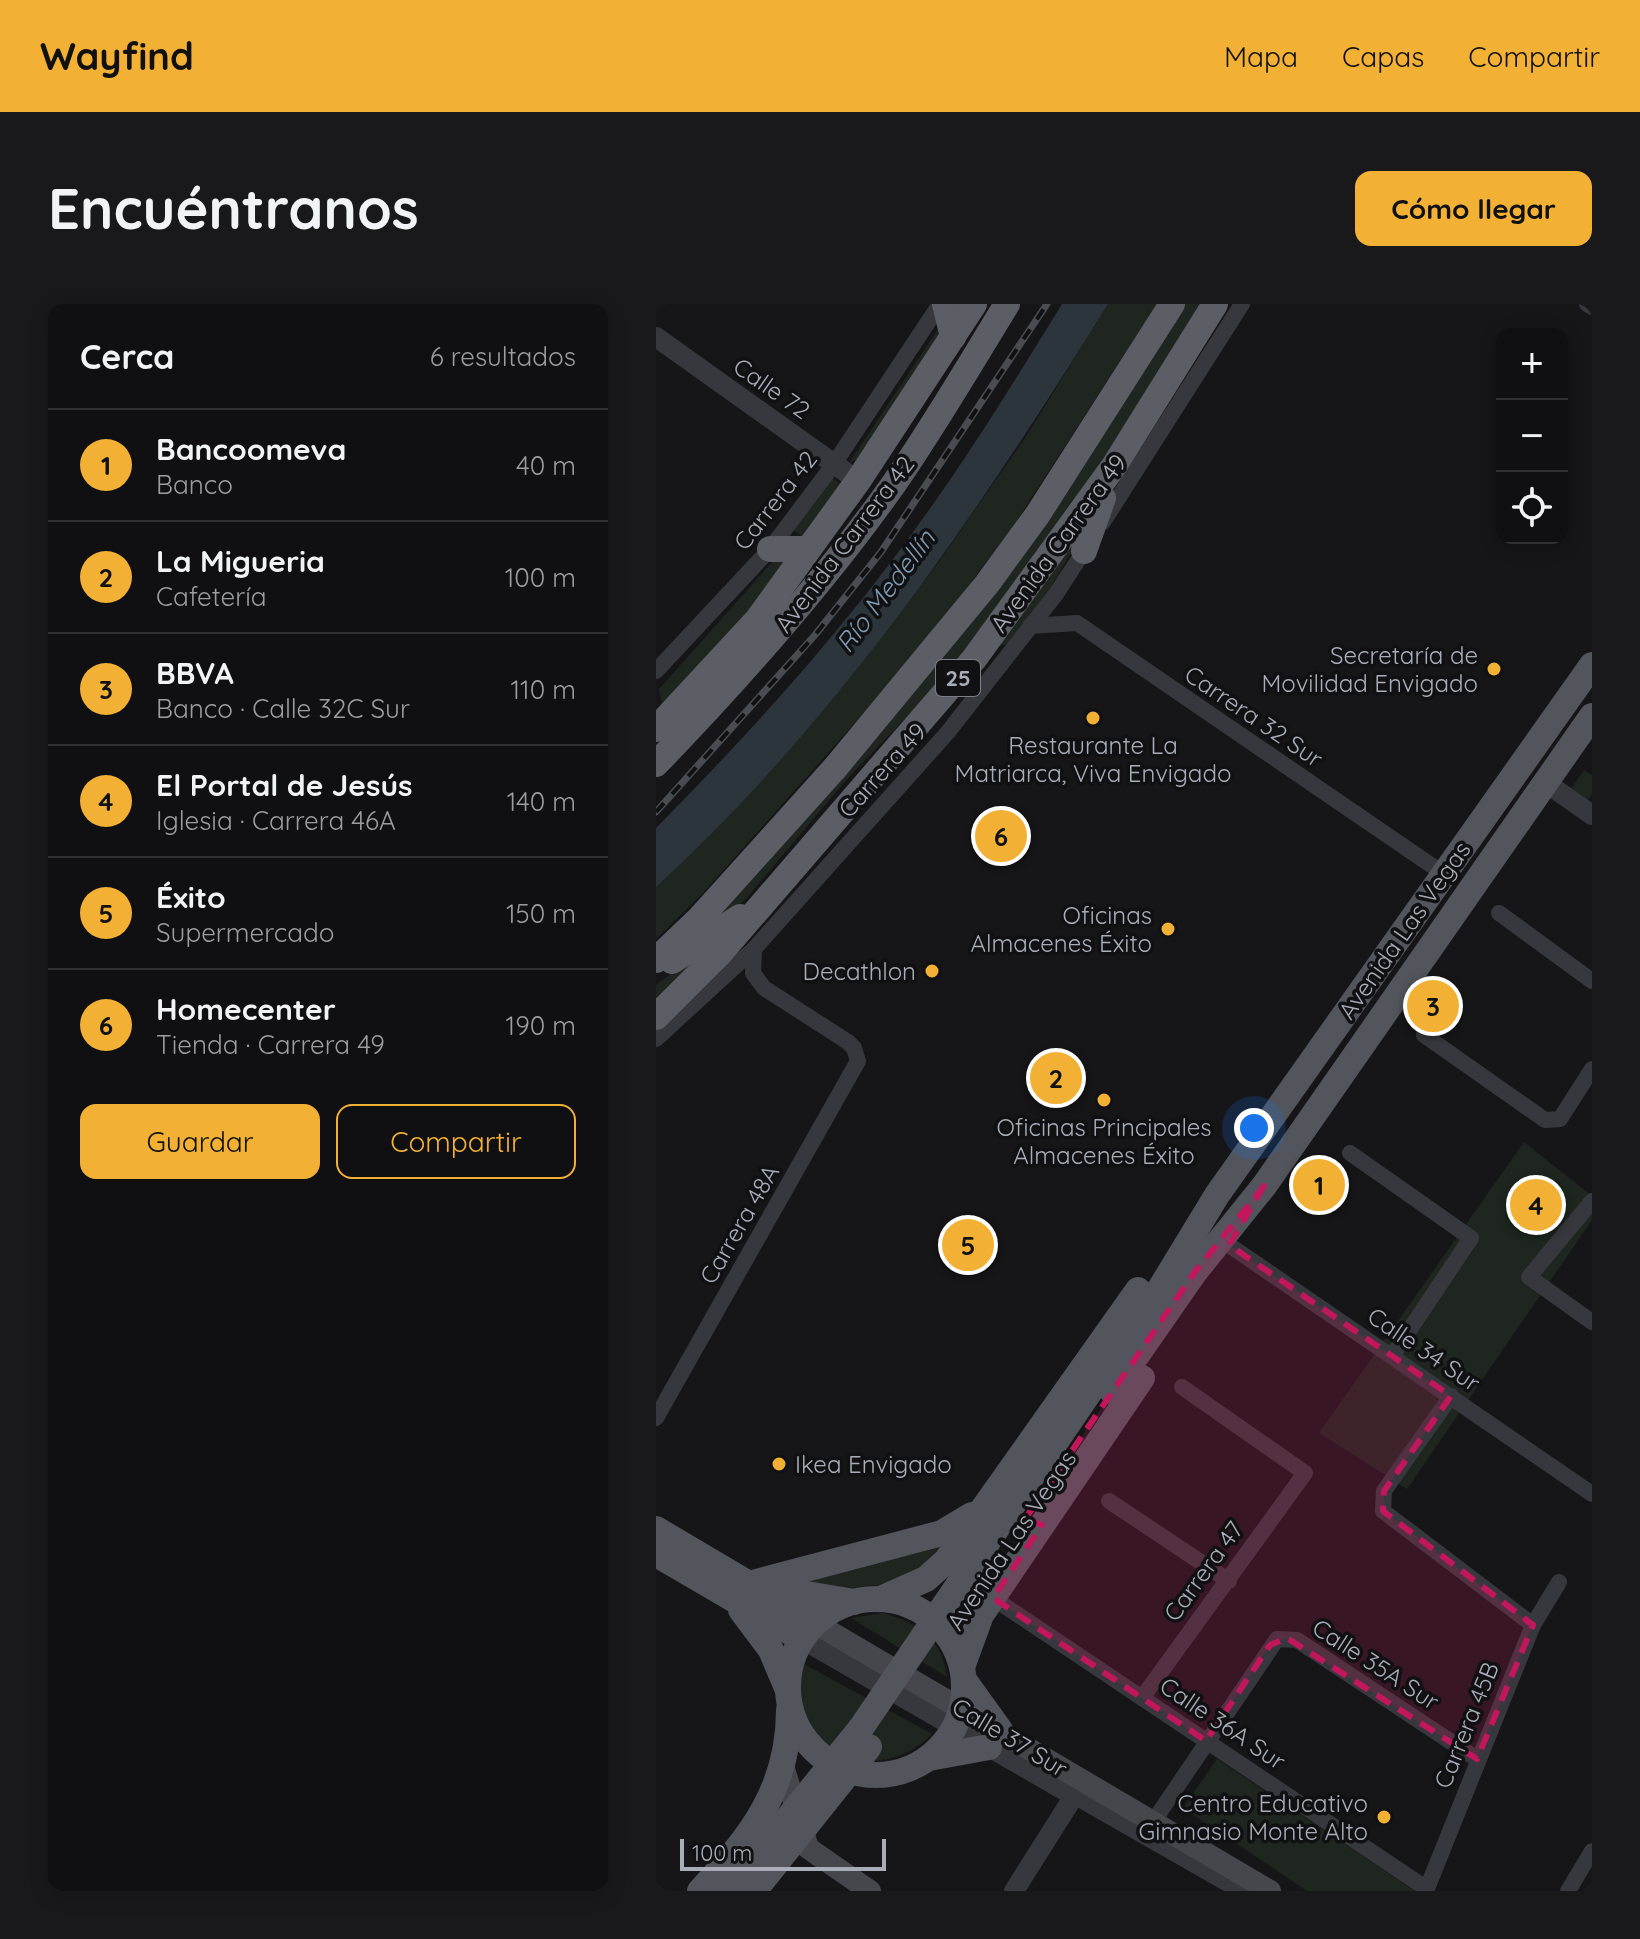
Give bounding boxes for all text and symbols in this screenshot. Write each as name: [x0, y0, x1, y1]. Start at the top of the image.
text: Wayfind: [40, 32, 194, 80]
text: Mapa: [1224, 39, 1298, 74]
text: Capas: [1342, 39, 1424, 74]
text: Compartir: [1468, 39, 1600, 74]
button: Cómo llegar: [1355, 171, 1592, 246]
text: Encuéntranos: [48, 173, 419, 243]
map controls: [1496, 328, 1568, 544]
button: +: [1496, 328, 1568, 400]
text: Cerca: [80, 335, 174, 378]
text: 6 resultados: [430, 340, 576, 373]
street label: Calle 72: [728, 351, 816, 425]
button: −: [1496, 400, 1568, 472]
text: Bancoomeva: [156, 430, 346, 468]
street label: Carrera 42: [727, 444, 823, 556]
street label: Avenida Carrera 49: [983, 448, 1133, 638]
text: 1: [101, 449, 111, 482]
text: 40 m: [516, 449, 576, 482]
street label: Avenida Carrera 42: [768, 450, 920, 638]
text: Banco: [156, 468, 233, 501]
button: locate: [1496, 472, 1568, 544]
water label: Río Medellín: [828, 522, 942, 659]
text: La Migueria: [156, 542, 325, 580]
text: 2: [99, 561, 113, 594]
text: 100 m: [505, 561, 576, 594]
text: Cafetería: [156, 580, 267, 613]
place label: Secretaría de Movilidad Envigado: [1261, 640, 1478, 698]
text: BBVA: [156, 654, 234, 692]
street label: Carrera 32 Sur: [1179, 659, 1329, 773]
road number: 25: [936, 660, 980, 696]
marker: Secretaría de Movilidad Envigado: [1485, 660, 1503, 678]
text: 3: [99, 673, 113, 706]
text: 110 m: [510, 673, 576, 706]
text: Banco · Calle 32C Sur: [156, 692, 410, 725]
marker: Restaurante La Matriarca, Viva Envigado: [1084, 709, 1102, 727]
street label: Carrera 49: [832, 716, 932, 824]
place label: Restaurante La Matriarca, Viva Envigado: [955, 730, 1231, 788]
text: El Portal de Jesús: [156, 766, 413, 804]
text: 4: [98, 785, 114, 818]
text: 140 m: [507, 785, 576, 818]
text: Iglesia · Carrera 46A: [156, 804, 396, 837]
pin: 6: [975, 806, 1027, 866]
street label: Avenida Las Vegas: [1331, 835, 1477, 1025]
text: Éxito: [156, 878, 226, 916]
text: 5: [99, 897, 113, 930]
text: 150 m: [506, 897, 576, 930]
place label: Oficinas Almacenes Éxito: [970, 900, 1152, 958]
text: Supermercado: [156, 916, 334, 949]
marker: Oficinas Almacenes Éxito: [1159, 920, 1177, 938]
place label: Decathlon: [803, 956, 916, 986]
marker: Decathlon: [923, 962, 941, 980]
pin: 3: [1407, 976, 1459, 1036]
text: Homecenter: [156, 990, 336, 1028]
text: 6: [99, 1009, 113, 1042]
text: 190 m: [506, 1009, 576, 1042]
text: Tienda · Carrera 49: [156, 1028, 385, 1061]
pin: 2: [1030, 1048, 1082, 1108]
marker: Oficinas Principales Almacenes Éxito: [1095, 1091, 1113, 1109]
button: Guardar: [80, 1104, 320, 1179]
button: Compartir: [336, 1104, 576, 1179]
your location: [1234, 1108, 1274, 1148]
place label: Oficinas Principales Almacenes Éxito: [996, 1112, 1212, 1170]
pin: 1: [1293, 1155, 1345, 1215]
street label: Carrera 48A: [693, 1159, 785, 1289]
pin: 4: [1510, 1175, 1562, 1235]
pin: 5: [942, 1215, 994, 1275]
street label: Calle 34 Sur: [1362, 1300, 1486, 1398]
street label: Avenida Las Vegas: [940, 1444, 1082, 1636]
place label: Ikea Envigado: [795, 1449, 952, 1479]
marker: Ikea Envigado: [770, 1455, 788, 1473]
street label: Carrera 47: [1157, 1515, 1249, 1627]
street label: Calle 35A Sur: [1307, 1612, 1445, 1716]
street label: Carrera 45B: [1427, 1658, 1505, 1792]
street label: Calle 36A Sur: [1154, 1670, 1292, 1776]
street label: Calle 37 Sur: [947, 1691, 1073, 1783]
place label: Centro Educativo Gimnasio Monte Alto: [1139, 1788, 1368, 1846]
marker: Centro Educativo Gimnasio Monte Alto: [1375, 1808, 1393, 1826]
scale bar: [680, 1835, 886, 1871]
text: 100 m: [692, 1839, 752, 1867]

